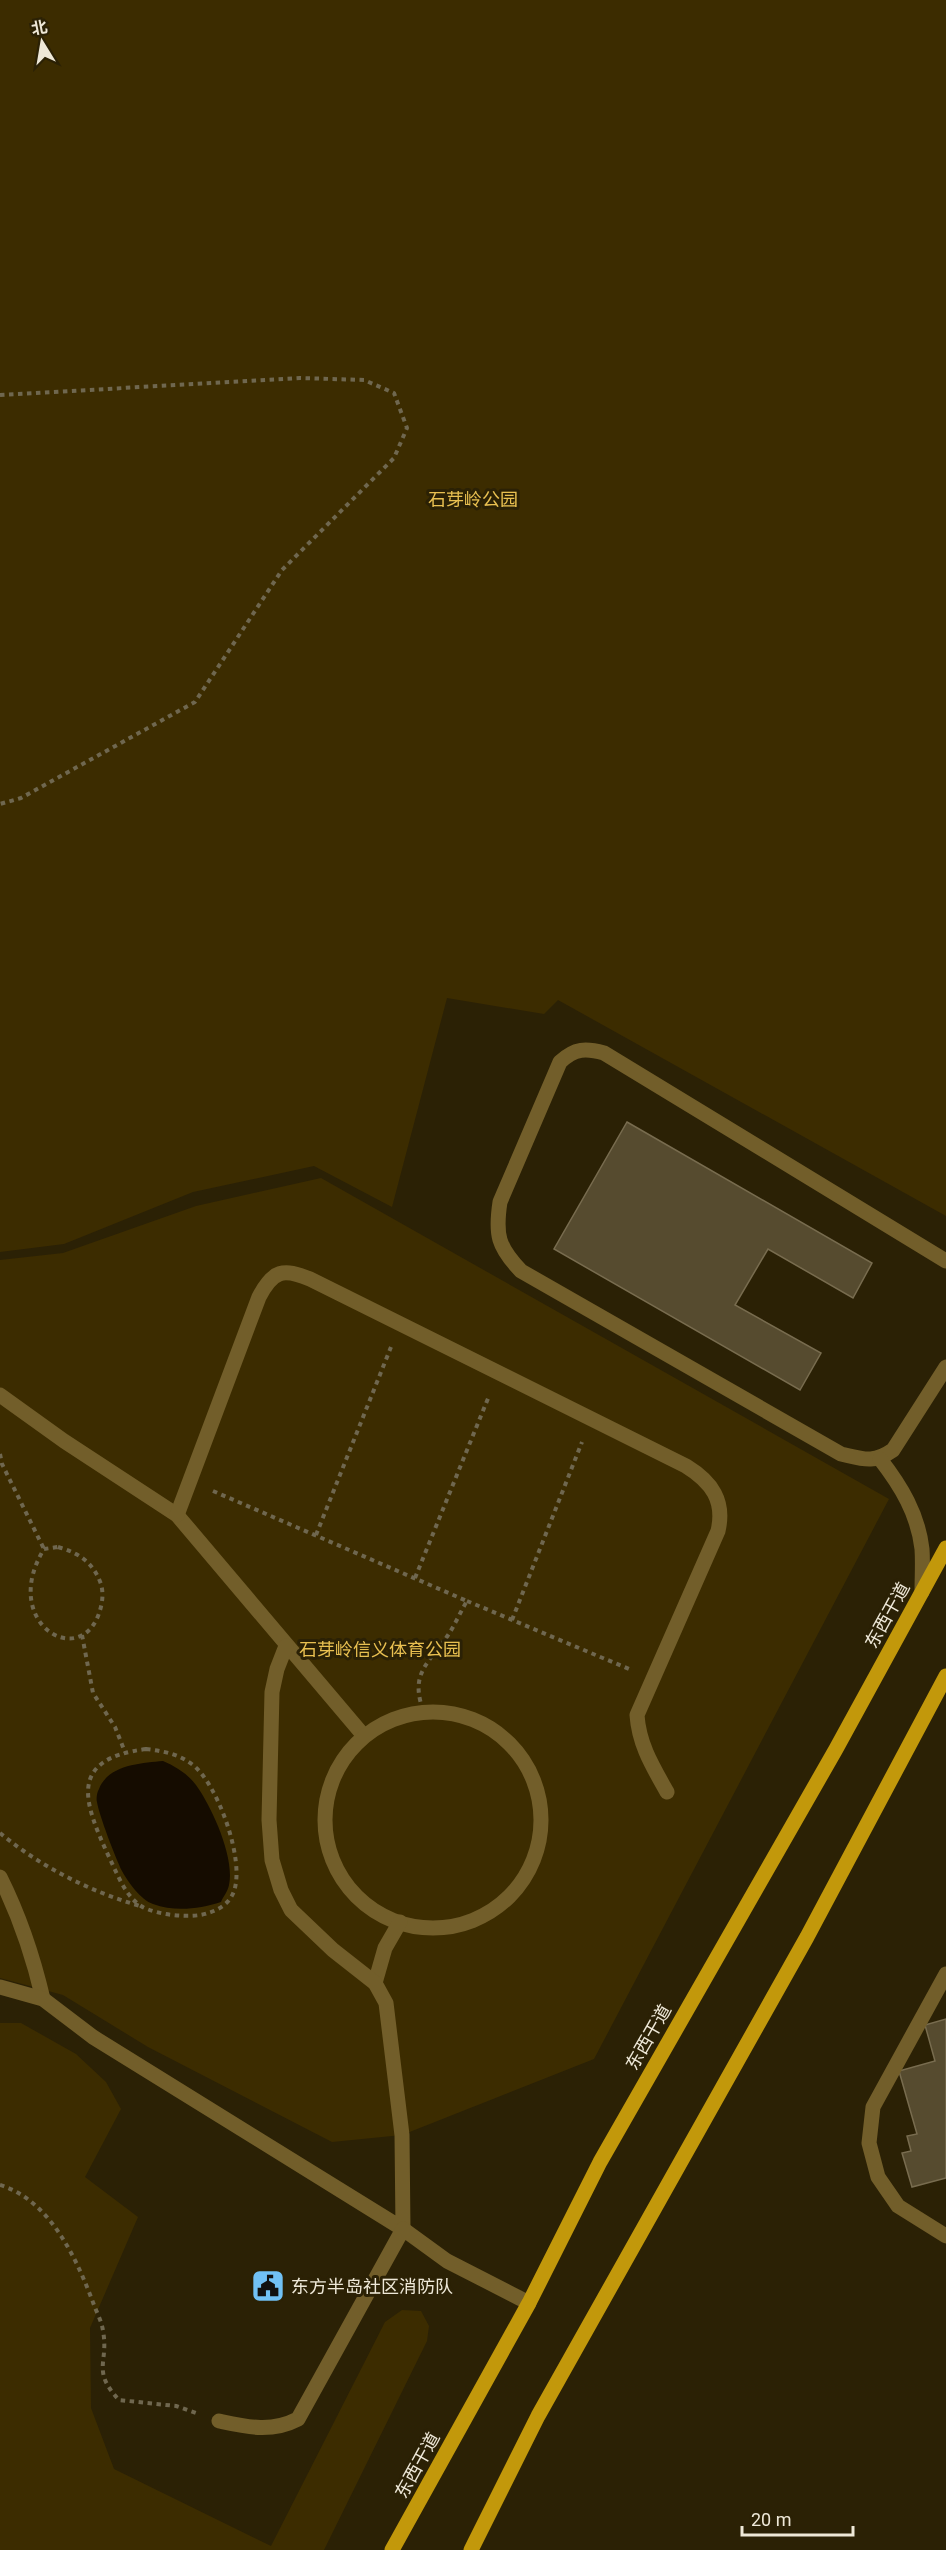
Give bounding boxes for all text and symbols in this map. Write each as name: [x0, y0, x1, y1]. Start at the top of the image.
north arrow: [12, 12, 72, 72]
text: 北: [30, 17, 49, 39]
park label: 石芽岭公园: [428, 489, 518, 510]
street label: 东西干道: [860, 1578, 914, 1652]
park label: 石芽岭信义体育公园: [299, 1639, 461, 1660]
street label: 东西干道: [621, 2001, 675, 2073]
public building icon: 东方半岛社区消防队: [250, 2268, 286, 2304]
place label: 东方半岛社区消防队: [291, 2276, 453, 2297]
street label: 东西干道: [390, 2428, 444, 2502]
scale bar: [742, 2499, 853, 2537]
text: 20 m: [751, 2509, 791, 2530]

